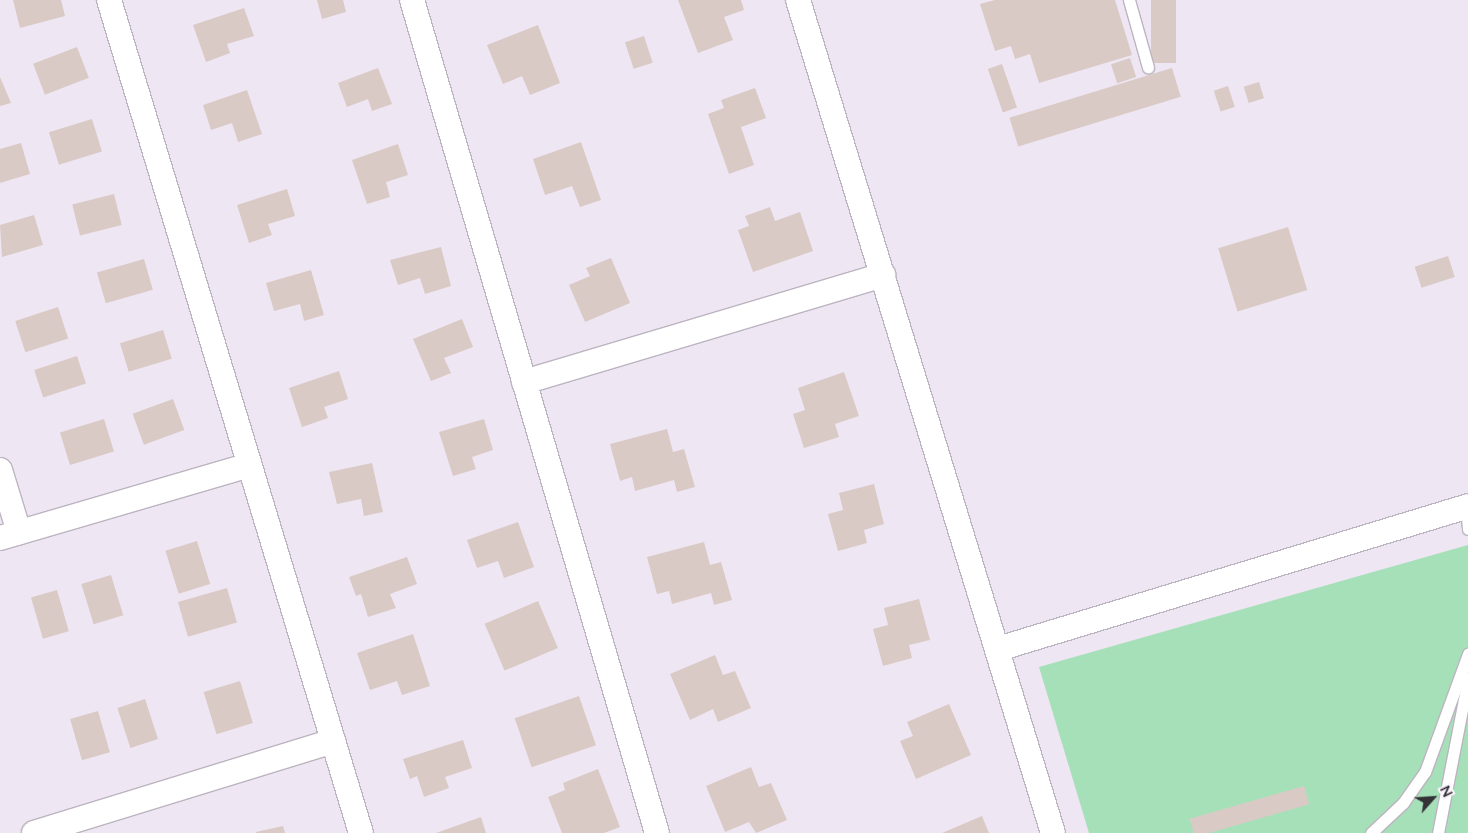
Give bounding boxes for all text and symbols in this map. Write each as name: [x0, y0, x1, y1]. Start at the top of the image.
north arrow: [1408, 773, 1458, 823]
text: N: [1437, 783, 1457, 800]

